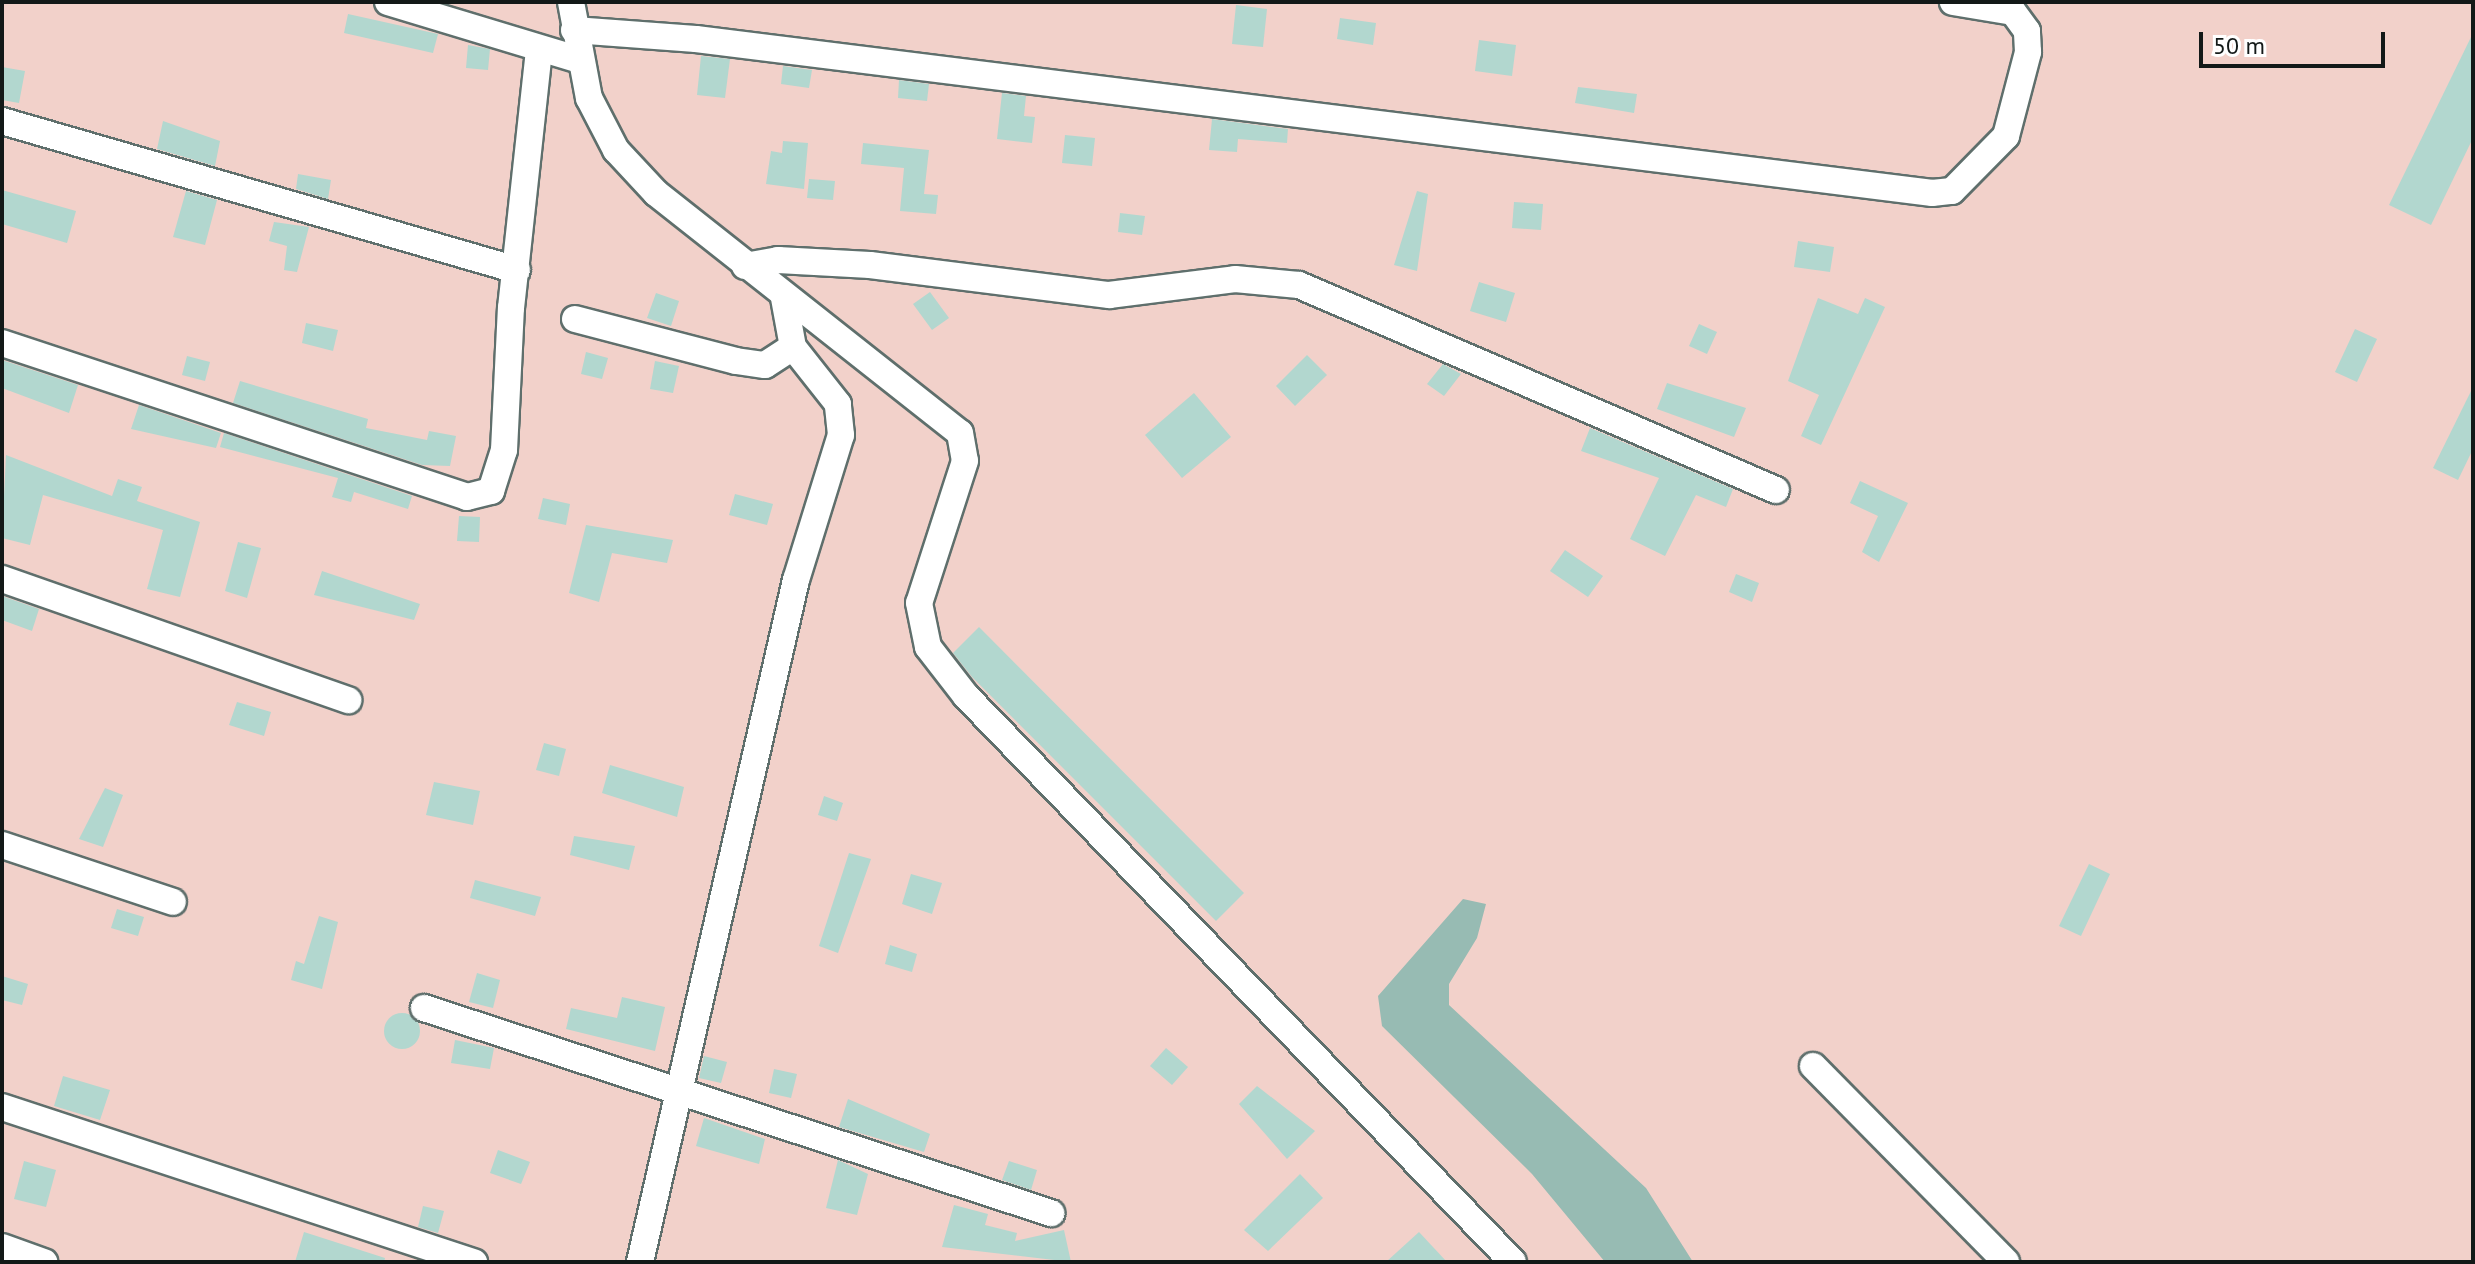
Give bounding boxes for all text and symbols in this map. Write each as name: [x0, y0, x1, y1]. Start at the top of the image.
scale bar: [2203, 16, 2389, 66]
text: 50 m: [2213, 30, 2265, 61]

